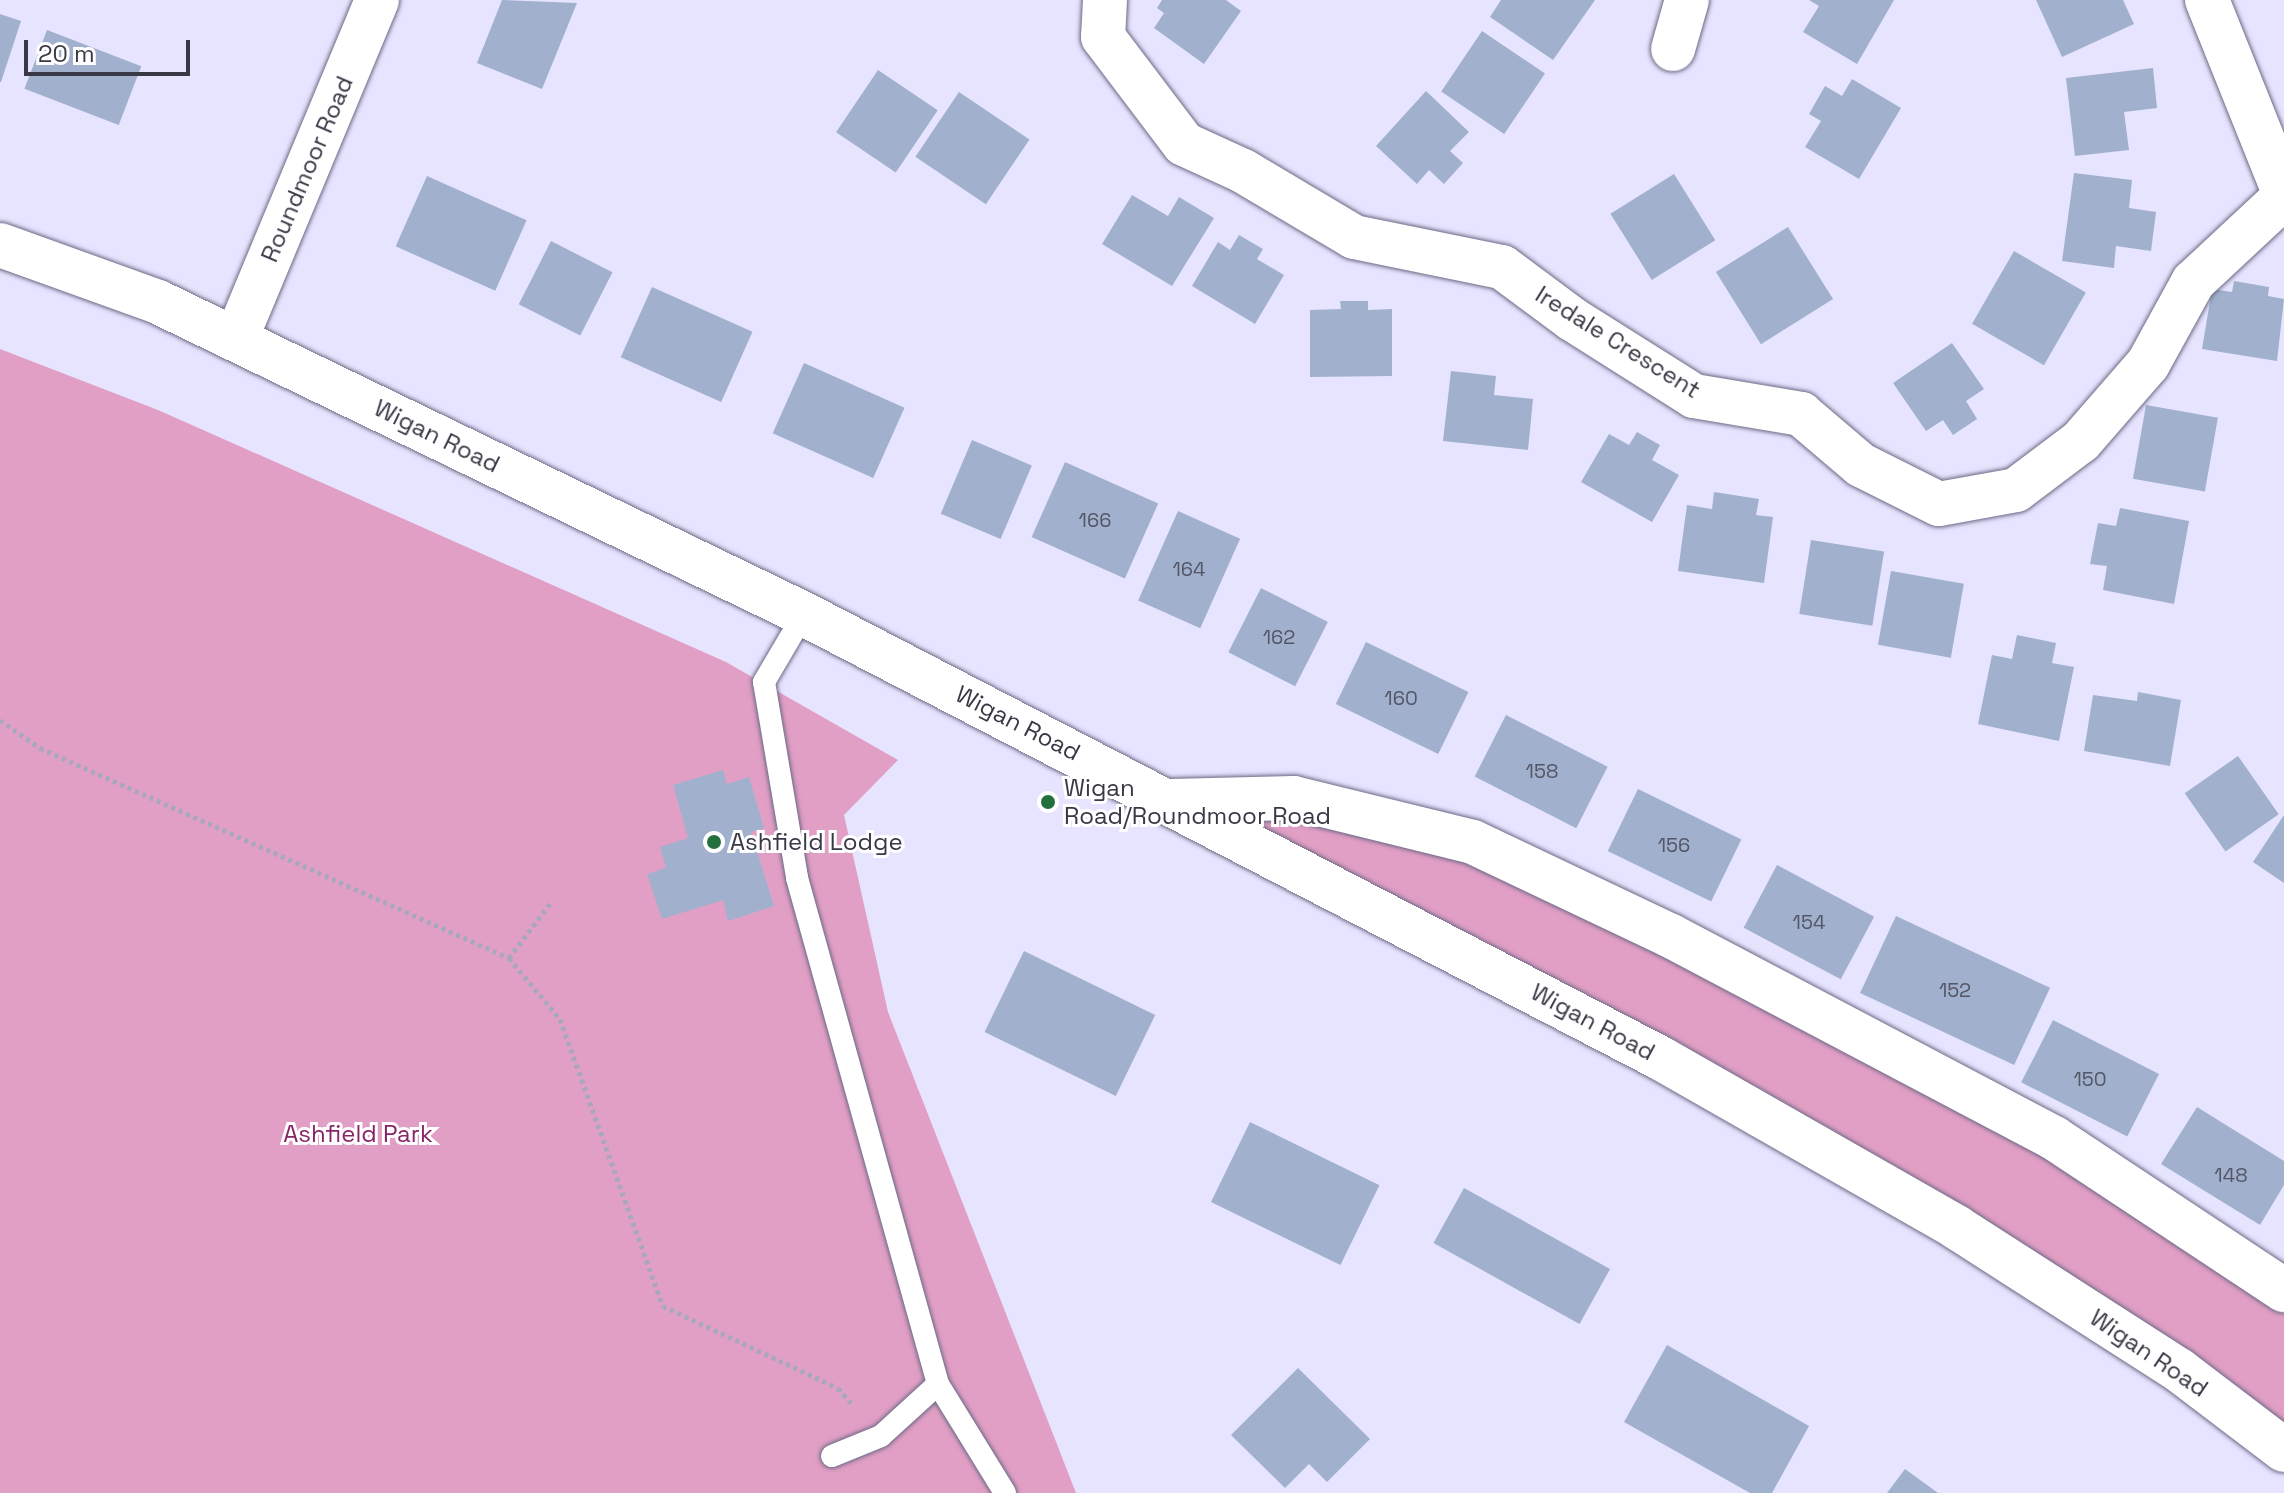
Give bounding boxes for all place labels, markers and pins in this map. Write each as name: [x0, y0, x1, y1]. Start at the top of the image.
place label: Wigan Road/Roundmoor Road: [1064, 774, 1331, 830]
marker: Wigan Road/Roundmoor Road: [1039, 793, 1057, 811]
place label: Ashfield Lodge: [730, 828, 903, 856]
marker: Ashfield Lodge: [705, 833, 723, 851]

